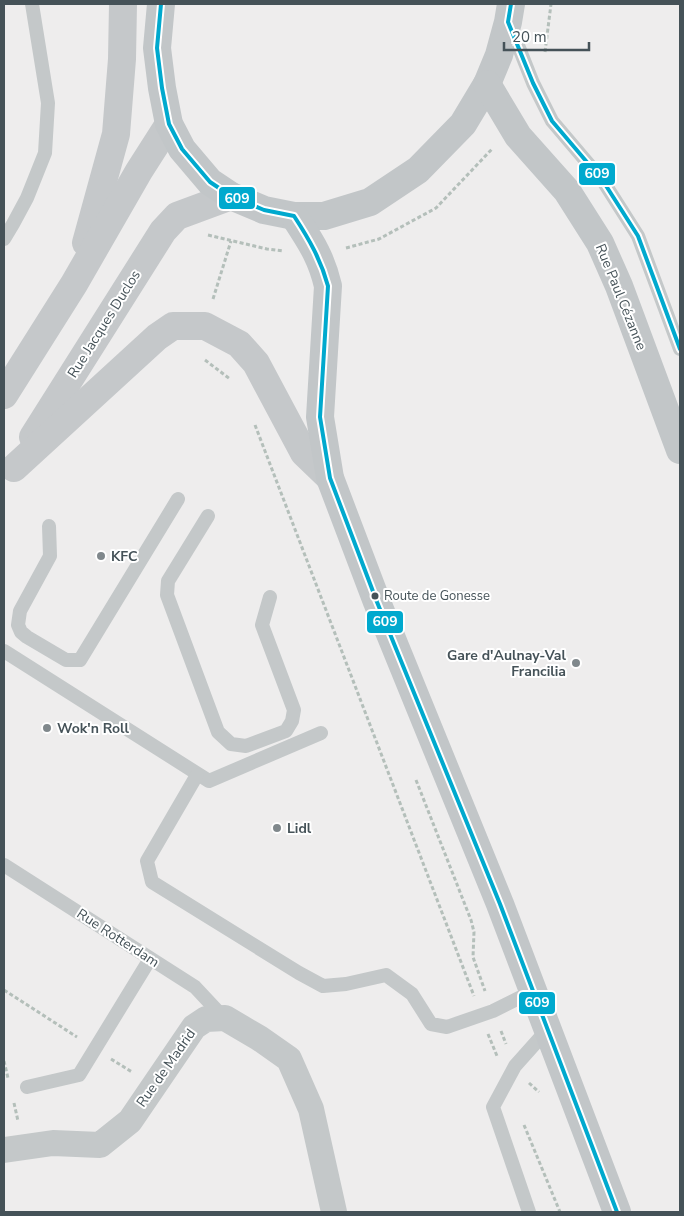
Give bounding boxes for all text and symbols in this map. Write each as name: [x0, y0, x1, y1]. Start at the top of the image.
scale bar: [504, 20, 589, 52]
text: 20 m: [512, 27, 547, 47]
line badge: 609: [578, 162, 616, 186]
text: 609: [584, 164, 610, 183]
line badge: 609: [218, 186, 256, 210]
text: 609: [224, 189, 250, 208]
street label: Rue Paul Cézanne: [591, 241, 651, 353]
street label: Rue Jacques Duclos: [63, 266, 145, 381]
place label: KFC: [111, 547, 138, 566]
marker: KFC: [95, 550, 107, 562]
place label: Route de Gonesse: [384, 587, 490, 605]
marker: Route de Gonesse: [370, 591, 380, 601]
line badge: 609: [366, 610, 404, 634]
text: 609: [372, 612, 398, 631]
place label: Gare d'Aulnay-Val Francilia: [447, 646, 567, 681]
marker: Gare d'Aulnay-Val Francilia: [570, 657, 582, 669]
place label: Wok'n Roll: [57, 719, 130, 738]
marker: Wok'n Roll: [41, 722, 53, 734]
place label: Lidl: [287, 819, 312, 838]
marker: Lidl: [271, 822, 283, 834]
street label: Rue Rotterdam: [73, 904, 163, 972]
line badge: 609: [518, 991, 556, 1015]
text: 609: [524, 993, 550, 1012]
street label: Rue de Madrid: [132, 1025, 200, 1111]

